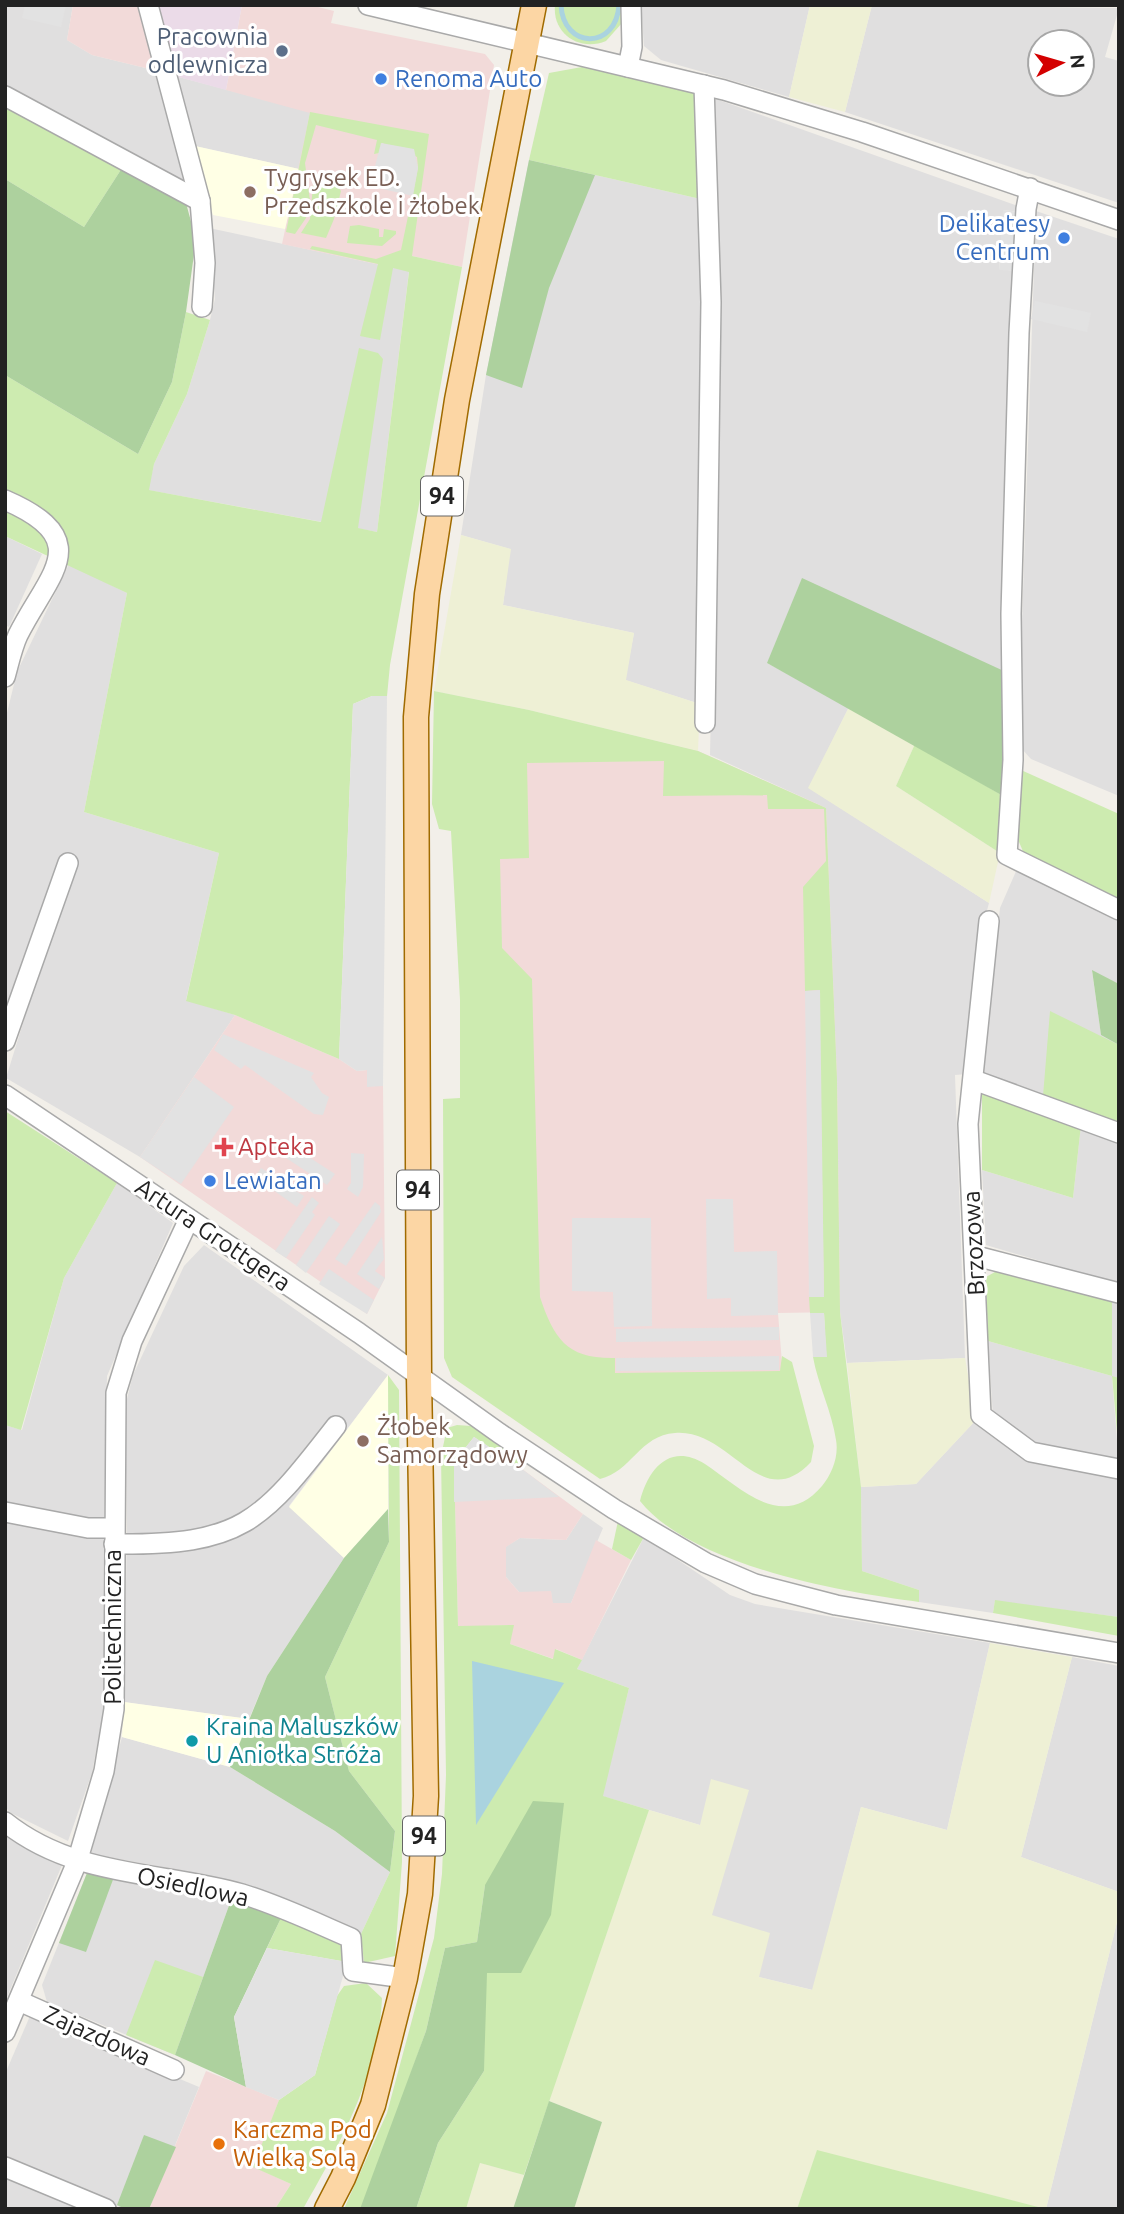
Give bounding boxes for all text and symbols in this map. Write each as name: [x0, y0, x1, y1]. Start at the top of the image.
place label: Pracownia odlewnicza: [148, 23, 268, 78]
north arrow: [1026, 28, 1096, 98]
marker: Pracownia odlewnicza: [274, 43, 290, 59]
text: N: [1066, 53, 1090, 70]
place label: Renoma Auto: [395, 65, 542, 92]
marker: Renoma Auto: [373, 71, 389, 87]
place label: Tygrysek ED. Przedszkole i żłobek: [264, 164, 480, 219]
marker: Tygrysek ED. Przedszkole i żłobek: [242, 184, 258, 200]
place label: Delikatesy Centrum: [939, 210, 1050, 265]
marker: Delikatesy Centrum: [1056, 230, 1072, 246]
road number: 94: [421, 476, 463, 516]
place label: Apteka: [238, 1133, 315, 1160]
marker: Apteka: [216, 1139, 232, 1155]
place label: Lewiatan: [224, 1167, 322, 1194]
road number: 94: [397, 1170, 439, 1210]
street label: Artura Grottgera: [131, 1173, 296, 1296]
marker: Lewiatan: [202, 1173, 218, 1189]
street label: Brzozowa: [957, 1190, 990, 1296]
place label: Żłobek Samorządowy: [377, 1413, 528, 1468]
marker: Żłobek Samorządowy: [355, 1433, 371, 1449]
street label: Politechniczna: [99, 1549, 126, 1705]
place label: Kraina Maluszków U Aniołka Stróża: [206, 1713, 399, 1768]
marker: Kraina Maluszków U Aniołka Stróża: [184, 1733, 200, 1749]
road number: 94: [403, 1816, 445, 1856]
street label: Osiedlowa: [135, 1862, 251, 1912]
street label: Zajazdowa: [40, 2000, 155, 2071]
place label: Karczma Pod Wielką Solą: [233, 2116, 372, 2171]
marker: Karczma Pod Wielką Solą: [211, 2136, 227, 2152]

